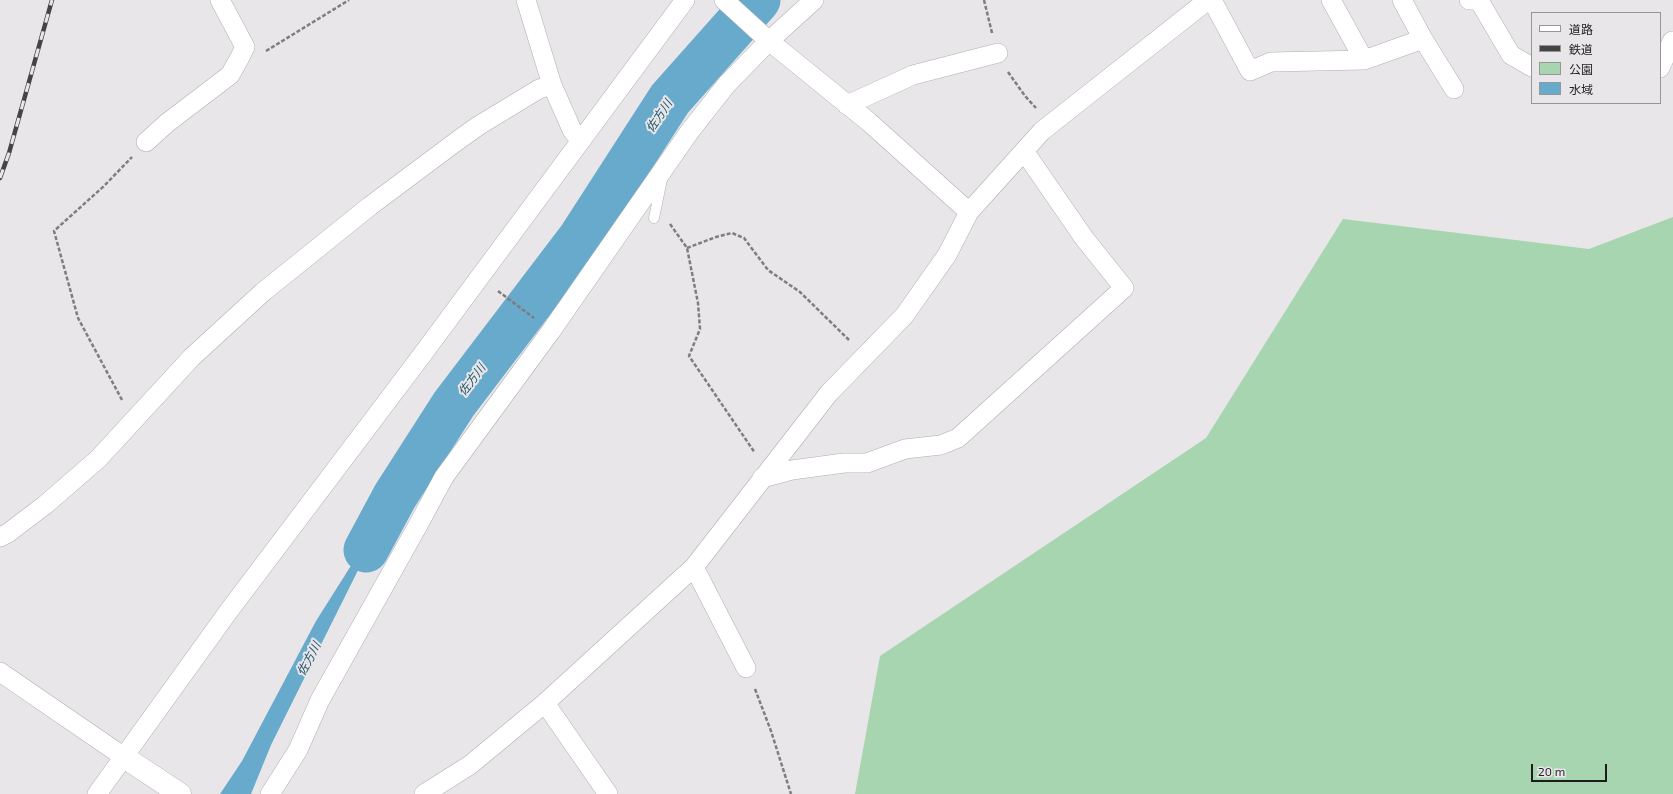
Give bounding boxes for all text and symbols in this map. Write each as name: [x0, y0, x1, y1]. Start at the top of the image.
legend: [1531, 12, 1661, 104]
text: 道路: [1569, 22, 1593, 36]
text: 鉄道: [1569, 42, 1593, 56]
text: 公園: [1569, 62, 1593, 76]
text: 水域: [1569, 82, 1593, 96]
water label: 佐方川: [643, 97, 675, 135]
water label: 佐方川: [455, 361, 489, 399]
water label: 佐方川: [294, 640, 324, 678]
scale bar: [1533, 756, 1609, 782]
text: 20 m: [1538, 764, 1565, 778]

